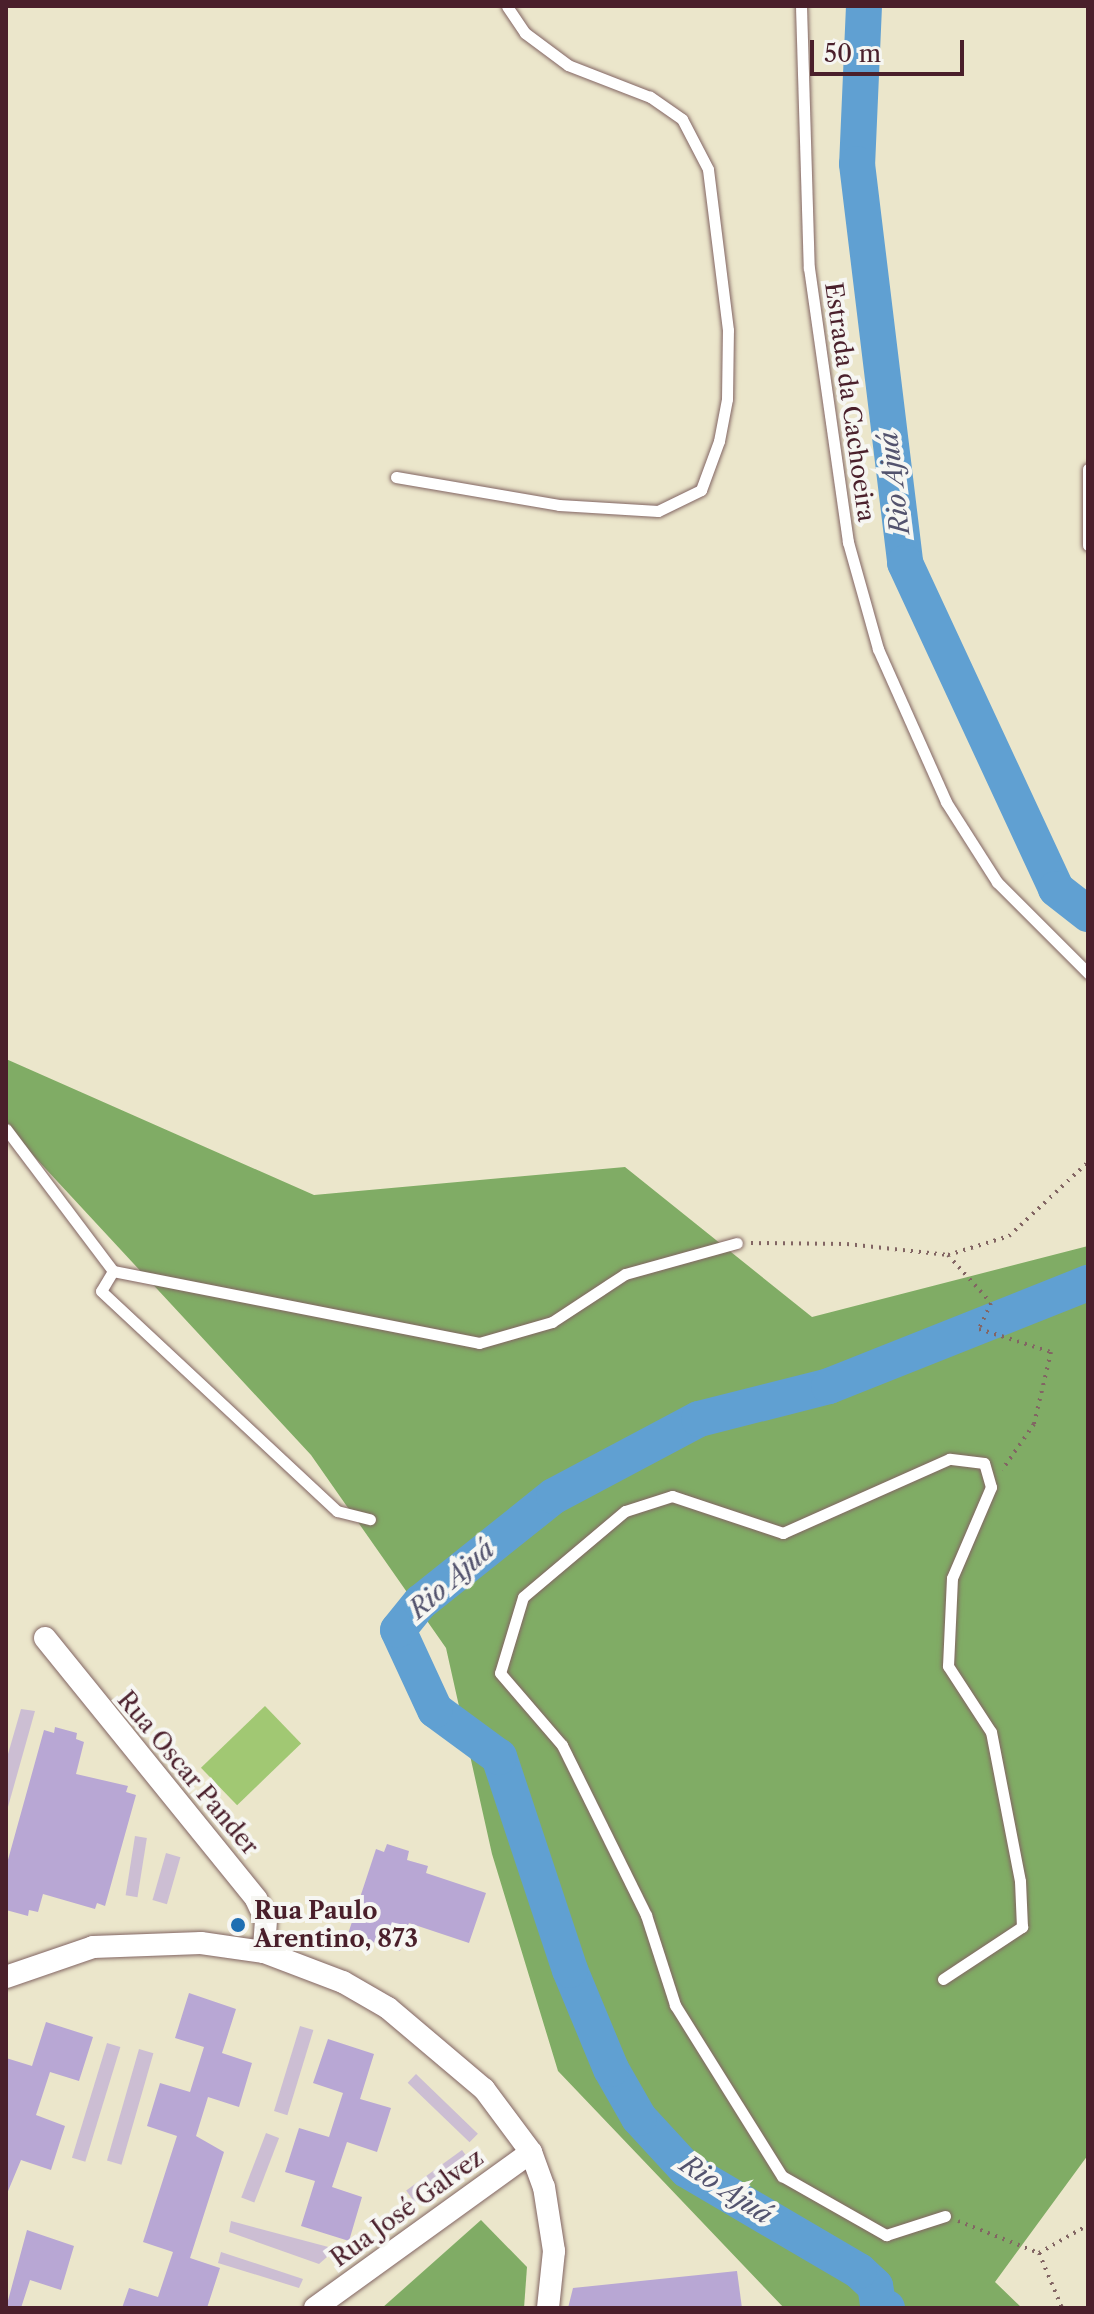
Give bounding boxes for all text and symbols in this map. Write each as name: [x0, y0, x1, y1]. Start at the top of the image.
scale bar: [814, 24, 968, 74]
text: 50 m: [824, 39, 881, 68]
street label: Estrada da Cachoeira: [819, 280, 881, 524]
water label: Rio Ajuá: [873, 430, 917, 536]
water label: Rio Ajuá: [403, 1534, 501, 1626]
street label: Rua Oscar Pander: [111, 1685, 265, 1861]
place label: Rua Paulo Arentino, 873: [254, 1897, 418, 1953]
marker: Rua Paulo Arentino, 873: [229, 1916, 247, 1934]
street label: Rua José Galvez: [325, 2143, 489, 2273]
water label: Rio Ajuá: [674, 2149, 778, 2231]

